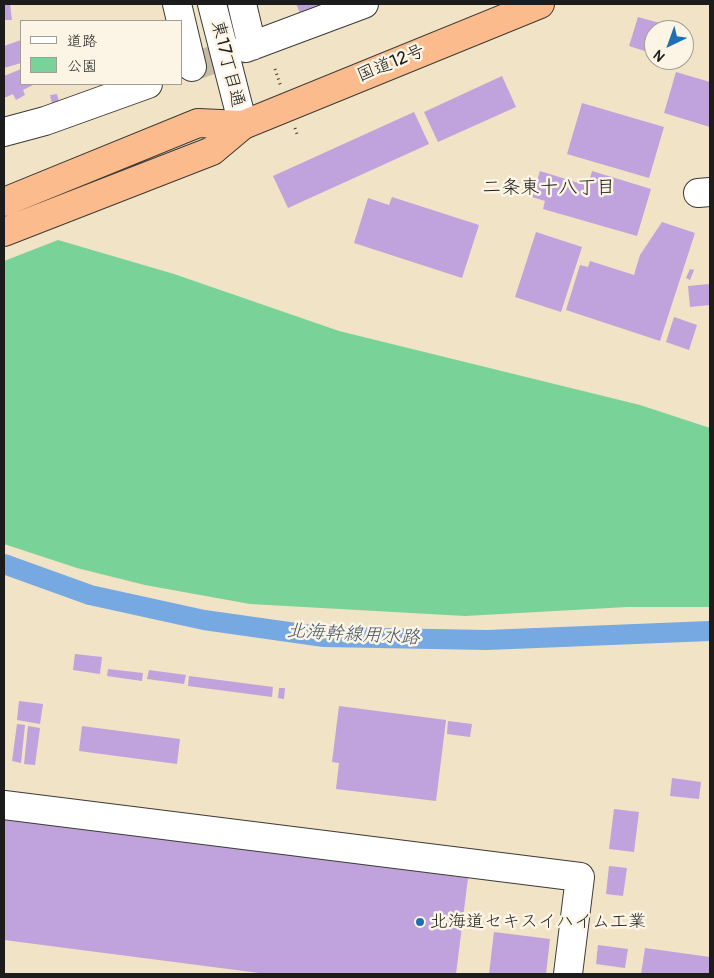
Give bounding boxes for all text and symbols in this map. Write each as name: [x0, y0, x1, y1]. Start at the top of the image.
street label: 東17丁目通: [206, 18, 248, 110]
legend: [20, 20, 182, 85]
north arrow: [644, 20, 694, 70]
text: 道路: [67, 32, 97, 51]
street label: 国道12号: [354, 41, 428, 87]
text: N: [650, 46, 669, 65]
text: 公園: [67, 57, 97, 76]
district label: 二条東十八丁目: [483, 177, 615, 199]
water label: 北海幹線用水路: [286, 620, 420, 650]
place label: 北海道セキスイハイム工業: [430, 911, 646, 933]
marker: 北海道セキスイハイム工業: [414, 916, 426, 928]

